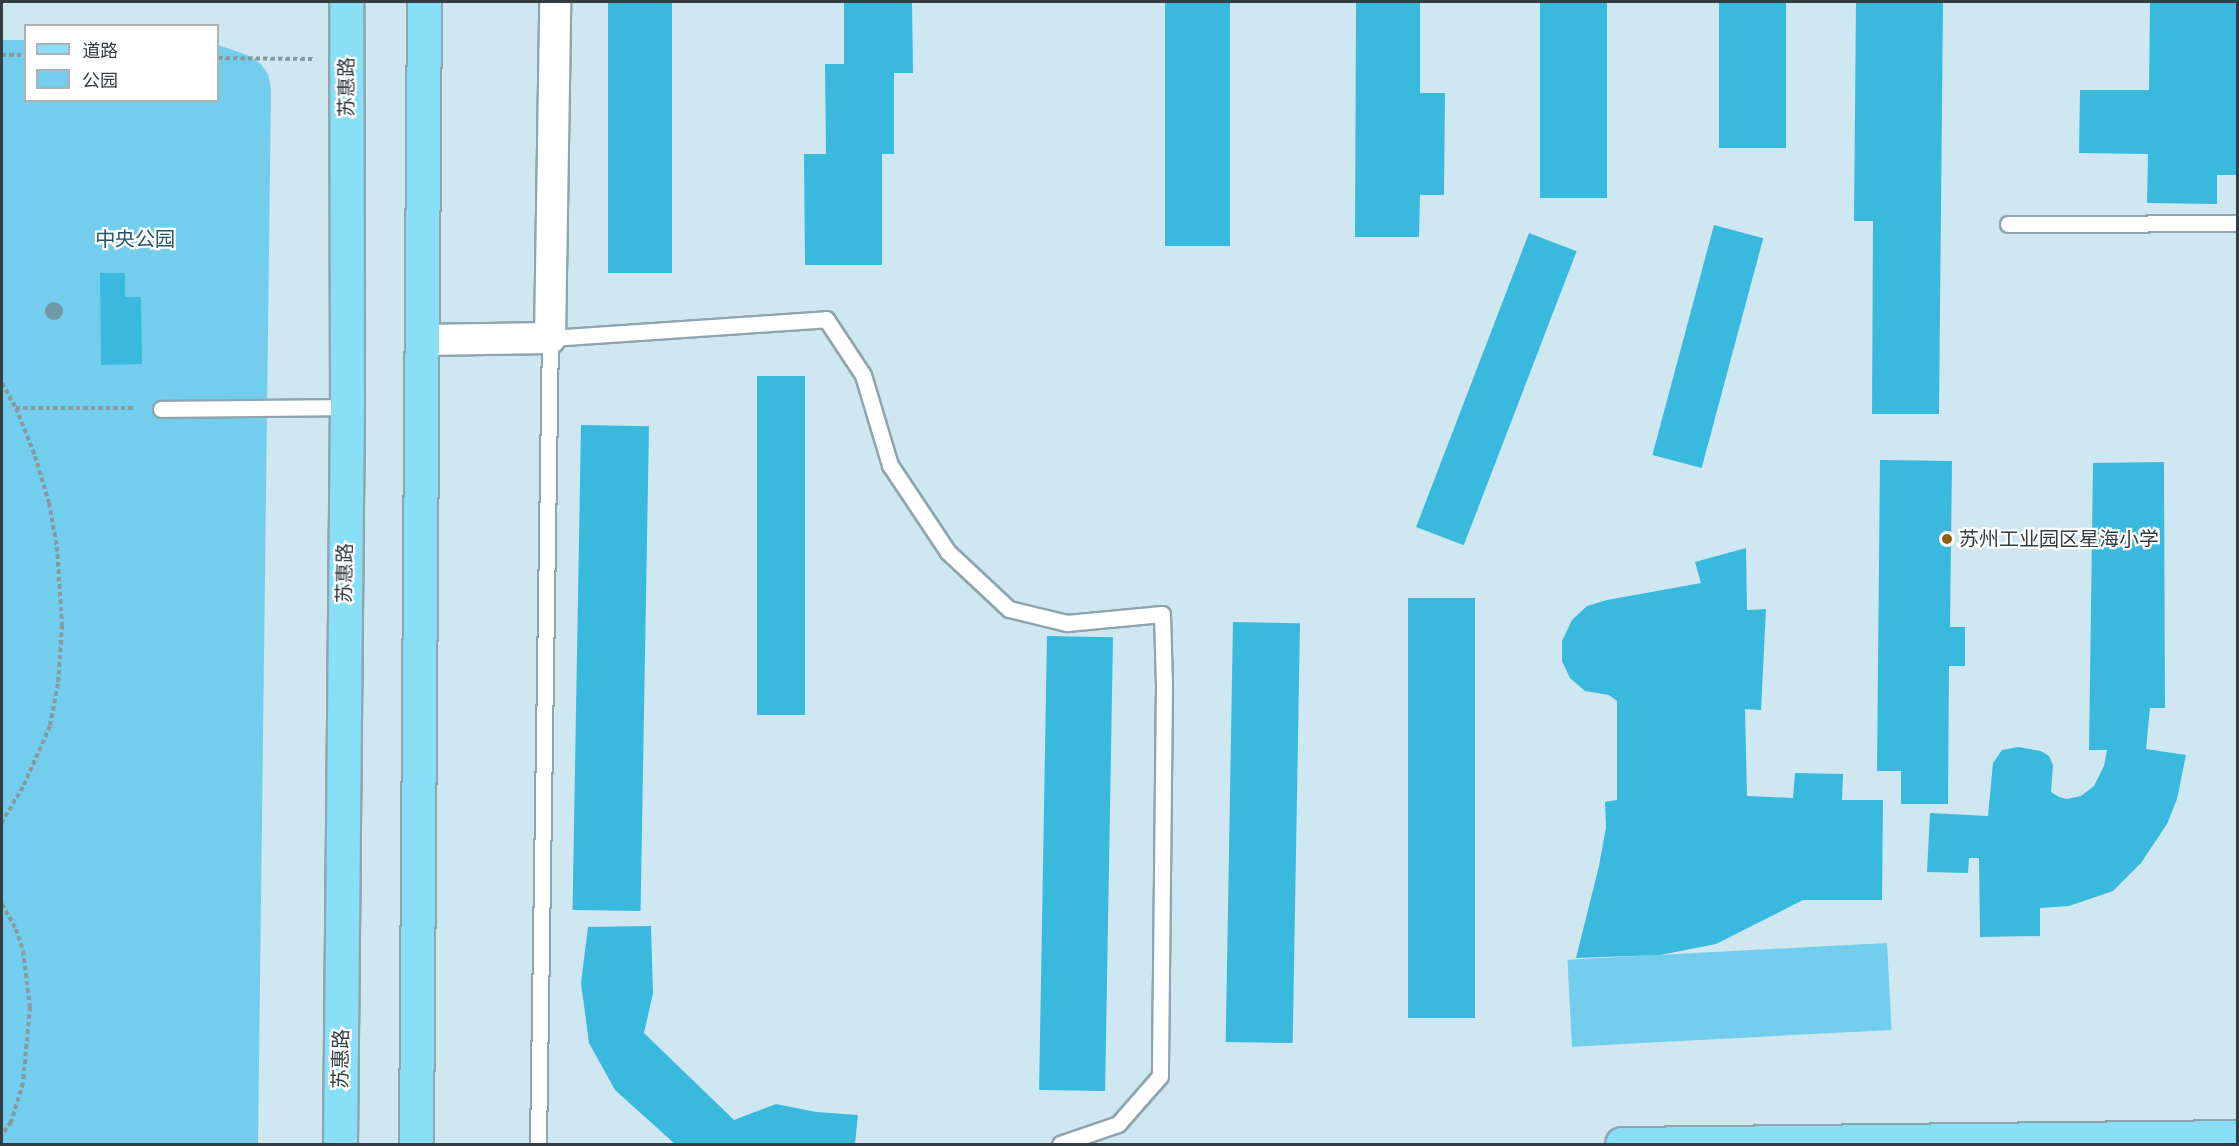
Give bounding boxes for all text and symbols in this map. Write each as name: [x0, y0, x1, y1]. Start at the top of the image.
legend: [24, 24, 219, 102]
text: 道路: [82, 40, 118, 62]
street label: 苏惠路: [335, 57, 359, 117]
text: 公园: [82, 70, 118, 92]
park label: 中央公园: [95, 227, 175, 251]
place label: 苏州工业园区星海小学: [1959, 527, 2159, 551]
marker: 苏州工业园区星海小学: [1940, 532, 1954, 546]
street label: 苏惠路: [332, 543, 358, 603]
street label: 苏惠路: [328, 1029, 354, 1089]

